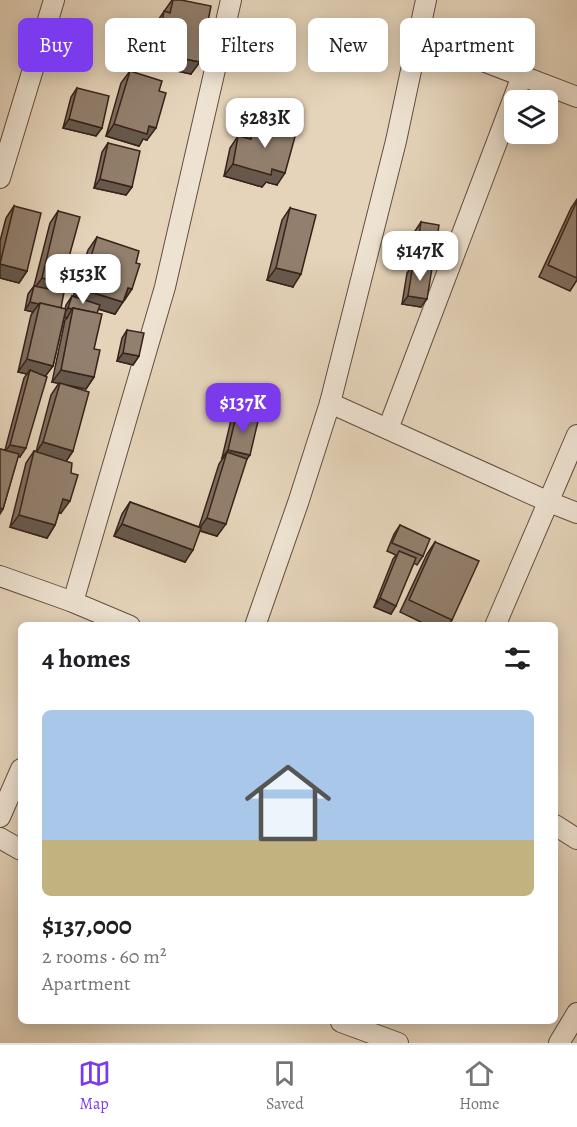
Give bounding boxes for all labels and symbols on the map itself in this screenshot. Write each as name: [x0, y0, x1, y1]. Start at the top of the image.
pin: $283K: [223, 98, 307, 149]
pin: $147K: [378, 231, 462, 282]
pin: $153K: [41, 254, 125, 305]
pin: $137K: [201, 383, 285, 434]

